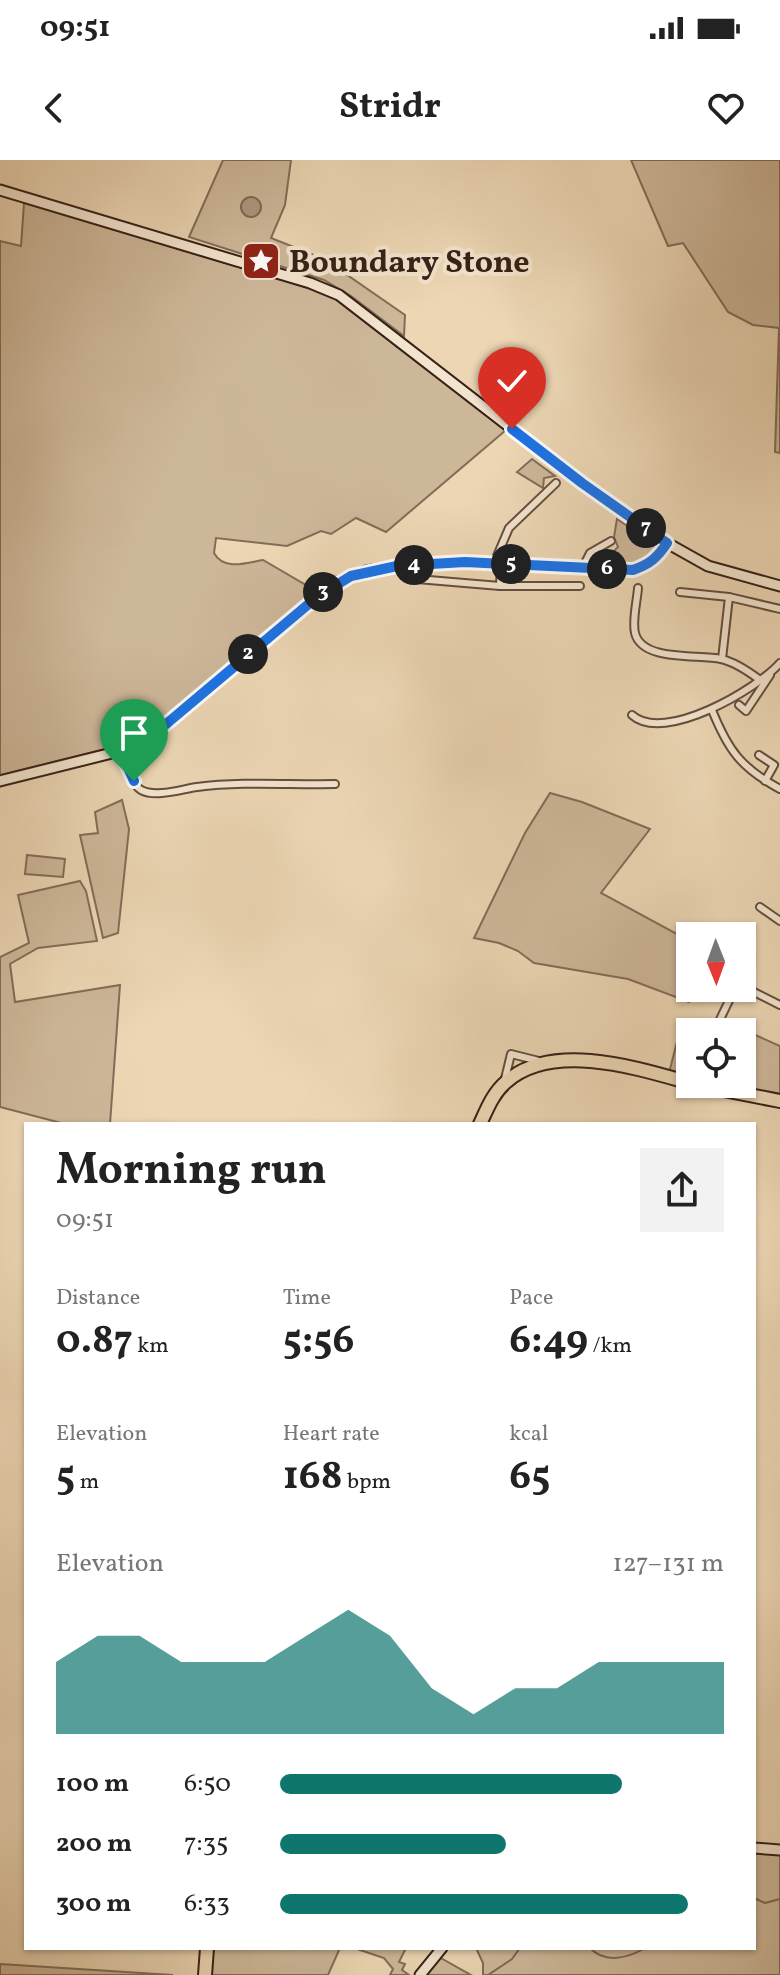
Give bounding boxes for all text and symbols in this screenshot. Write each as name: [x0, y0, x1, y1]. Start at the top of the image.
text: 09:51: [40, 7, 110, 49]
text: Stridr: [339, 83, 441, 133]
icon: back: [32, 86, 76, 130]
icon: heart: [704, 86, 748, 130]
place icon: Boundary Stone: [240, 240, 282, 282]
place label: Boundary Stone: [289, 242, 530, 286]
pin: [478, 347, 546, 429]
icon: check: [490, 359, 534, 403]
pin: 7: [626, 508, 666, 548]
text: 7: [641, 512, 651, 543]
pin: 5: [491, 544, 531, 584]
pin: 4: [394, 545, 434, 585]
text: 5: [506, 548, 516, 579]
text: 4: [407, 549, 421, 580]
pin: 6: [587, 549, 627, 589]
text: 6: [601, 553, 613, 584]
pin: 3: [303, 572, 343, 612]
text: 3: [317, 576, 329, 607]
pin: 2: [228, 634, 268, 674]
text: 2: [242, 638, 254, 669]
pin: [100, 699, 168, 781]
icon: arrive: [112, 711, 156, 755]
north arrow: [676, 922, 756, 1002]
map controls: [676, 922, 756, 1098]
button: locate: [676, 1018, 756, 1098]
text: Morning run: [56, 1141, 327, 1202]
button: share: [640, 1148, 724, 1232]
text: 09:51: [56, 1202, 114, 1238]
text: Distance: [56, 1283, 140, 1314]
text: Time: [283, 1283, 331, 1314]
text: Pace: [509, 1283, 553, 1314]
text: 0.87: [56, 1314, 133, 1370]
text: 5:56: [283, 1314, 354, 1370]
text: 6:49: [509, 1314, 588, 1370]
text: km: [133, 1331, 169, 1362]
text: /km: [588, 1331, 632, 1362]
text: Elevation: [56, 1419, 147, 1450]
text: Heart rate: [283, 1419, 380, 1450]
text: kcal: [509, 1419, 548, 1450]
text: 5: [56, 1450, 75, 1506]
text: 168: [283, 1450, 343, 1506]
text: 65: [509, 1450, 551, 1506]
text: m: [75, 1467, 99, 1498]
text: bpm: [343, 1467, 391, 1498]
text: Elevation: [56, 1546, 164, 1582]
text: 127–131 m: [613, 1546, 724, 1582]
text: 100 m: [56, 1766, 129, 1802]
text: 6:50: [184, 1766, 231, 1802]
text: 200 m: [56, 1826, 132, 1862]
text: 7:35: [184, 1826, 229, 1862]
text: 300 m: [56, 1886, 132, 1922]
text: 6:33: [184, 1886, 230, 1922]

